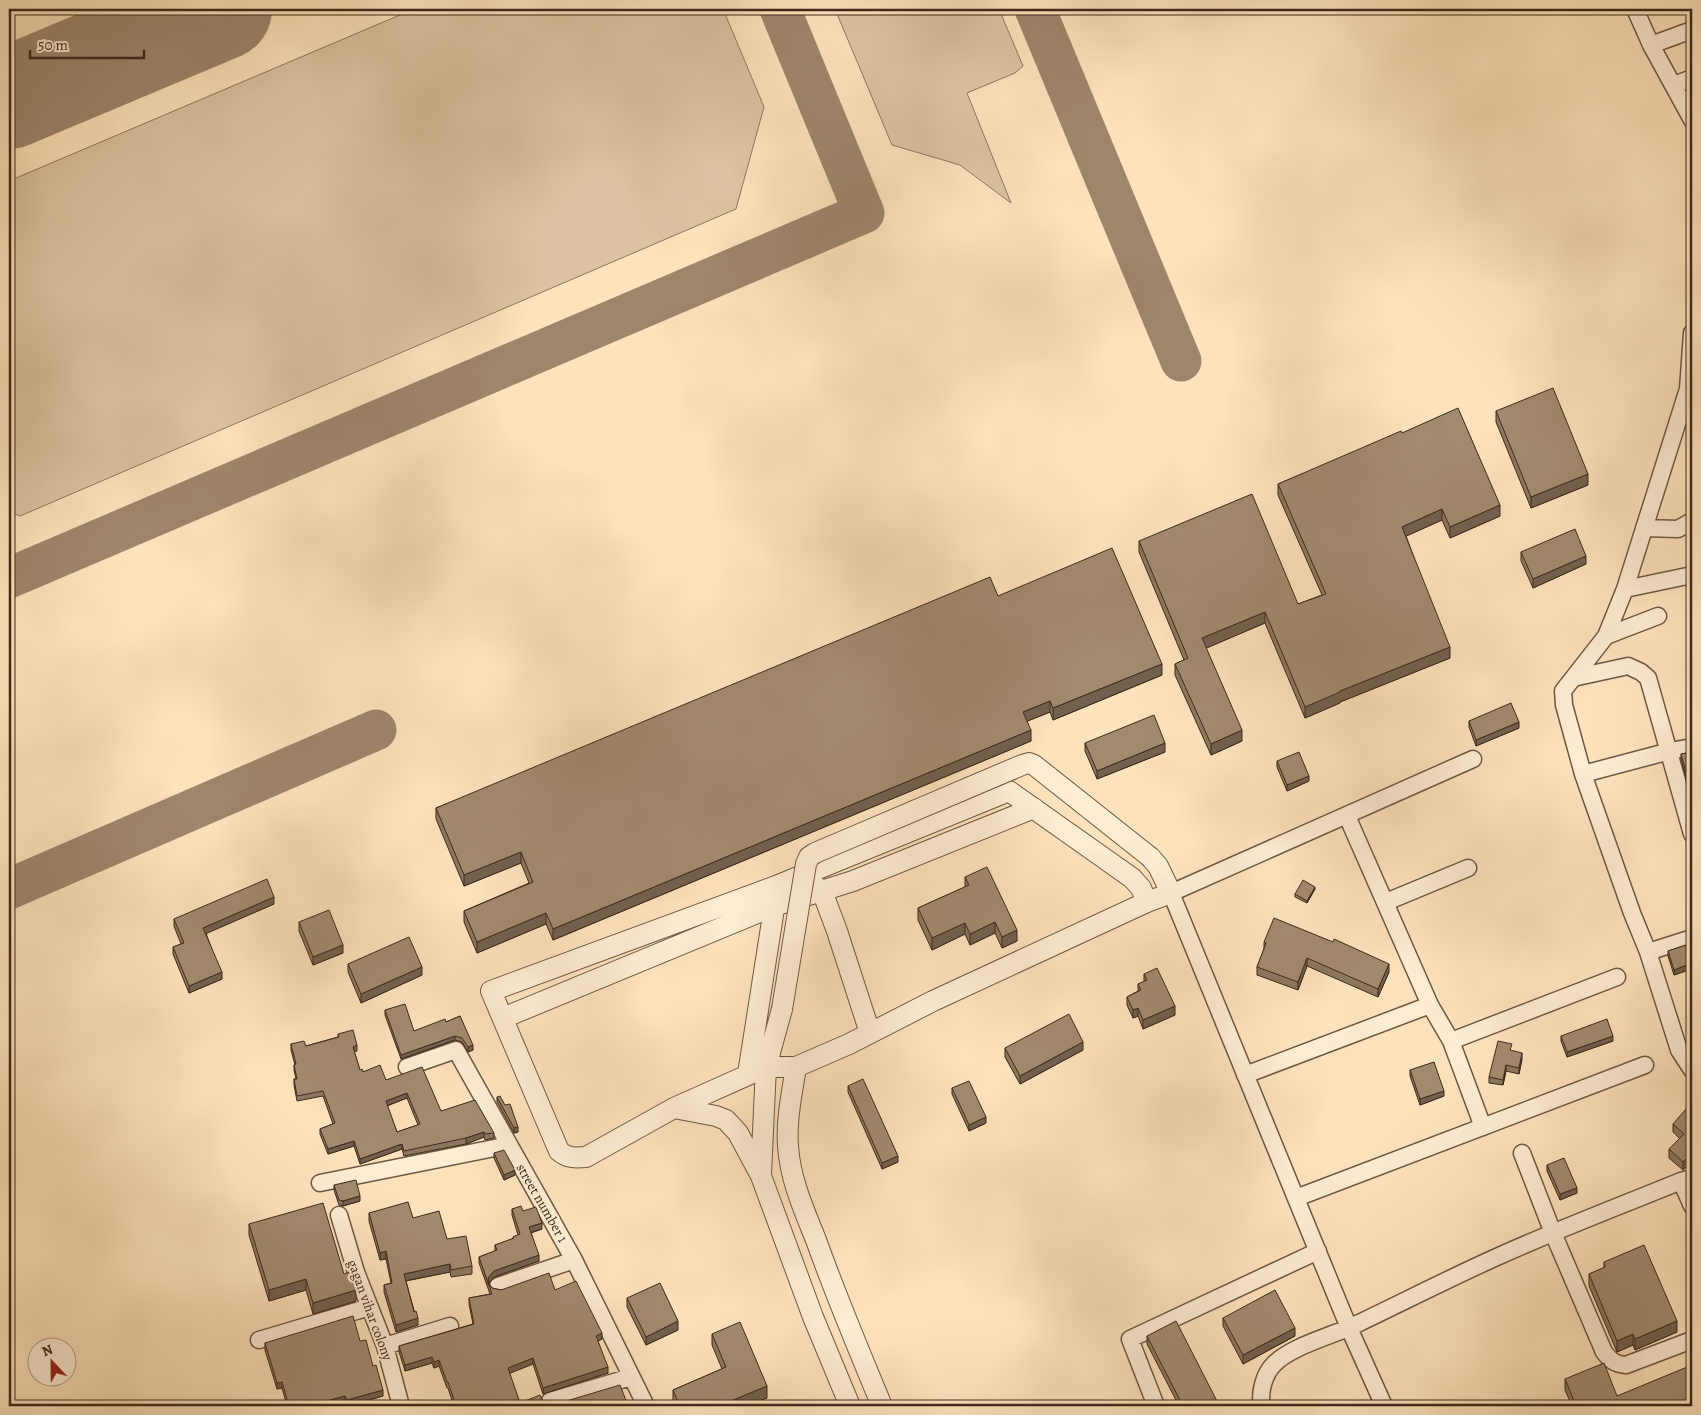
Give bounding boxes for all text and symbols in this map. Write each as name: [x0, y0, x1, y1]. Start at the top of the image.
scale bar: [30, 28, 144, 60]
text: 50 m: [38, 35, 68, 55]
street label: street number 1: [512, 1160, 572, 1246]
street label: gagan vihar colony: [343, 1257, 397, 1364]
north arrow: [28, 1338, 78, 1388]
text: N: [39, 1340, 56, 1361]

